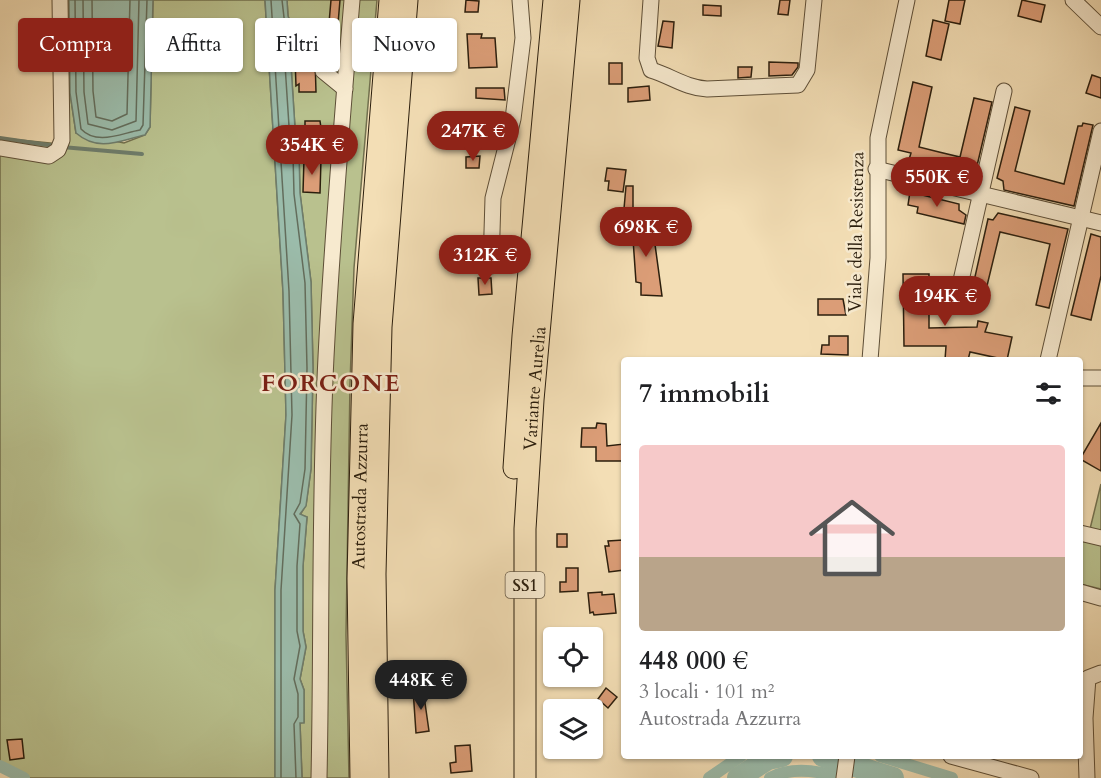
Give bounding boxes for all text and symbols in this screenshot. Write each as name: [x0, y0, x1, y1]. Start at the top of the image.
chip: Compra: [18, 18, 133, 72]
chip: Affitta: [145, 18, 243, 72]
chip: Filtri: [255, 18, 340, 72]
chip: Nuovo: [352, 18, 457, 72]
pin: 247K €: [424, 111, 522, 162]
text: 247K €: [441, 117, 505, 144]
pin: 354K €: [263, 125, 361, 176]
text: 354K €: [280, 131, 344, 158]
street label: Viale della Resistenza: [843, 151, 870, 313]
pin: 550K €: [888, 157, 986, 208]
text: 550K €: [905, 163, 969, 190]
pin: 698K €: [597, 207, 695, 258]
text: 698K €: [614, 213, 678, 240]
pin: 312K €: [436, 235, 534, 286]
text: 312K €: [453, 241, 517, 268]
pin: 194K €: [896, 276, 994, 327]
text: 194K €: [913, 282, 977, 309]
street label: Variante Aurelia: [518, 325, 553, 451]
district label: FORCONE: [261, 367, 401, 400]
text: 7 immobili: [639, 376, 770, 411]
icon: filters: [1032, 377, 1065, 410]
street label: Autostrada Azzurra: [346, 422, 375, 569]
icon: home: [798, 484, 906, 592]
road number: SS1: [506, 572, 544, 598]
map controls: [543, 627, 603, 759]
button: locate: [543, 627, 603, 687]
text: 448 000 €: [639, 643, 748, 678]
pin: 448K €: [372, 660, 470, 711]
text: 448K €: [389, 666, 453, 693]
text: 3 locali · 101 m²: [639, 678, 775, 705]
button: layers: [543, 699, 603, 759]
text: Autostrada Azzurra: [639, 705, 801, 732]

